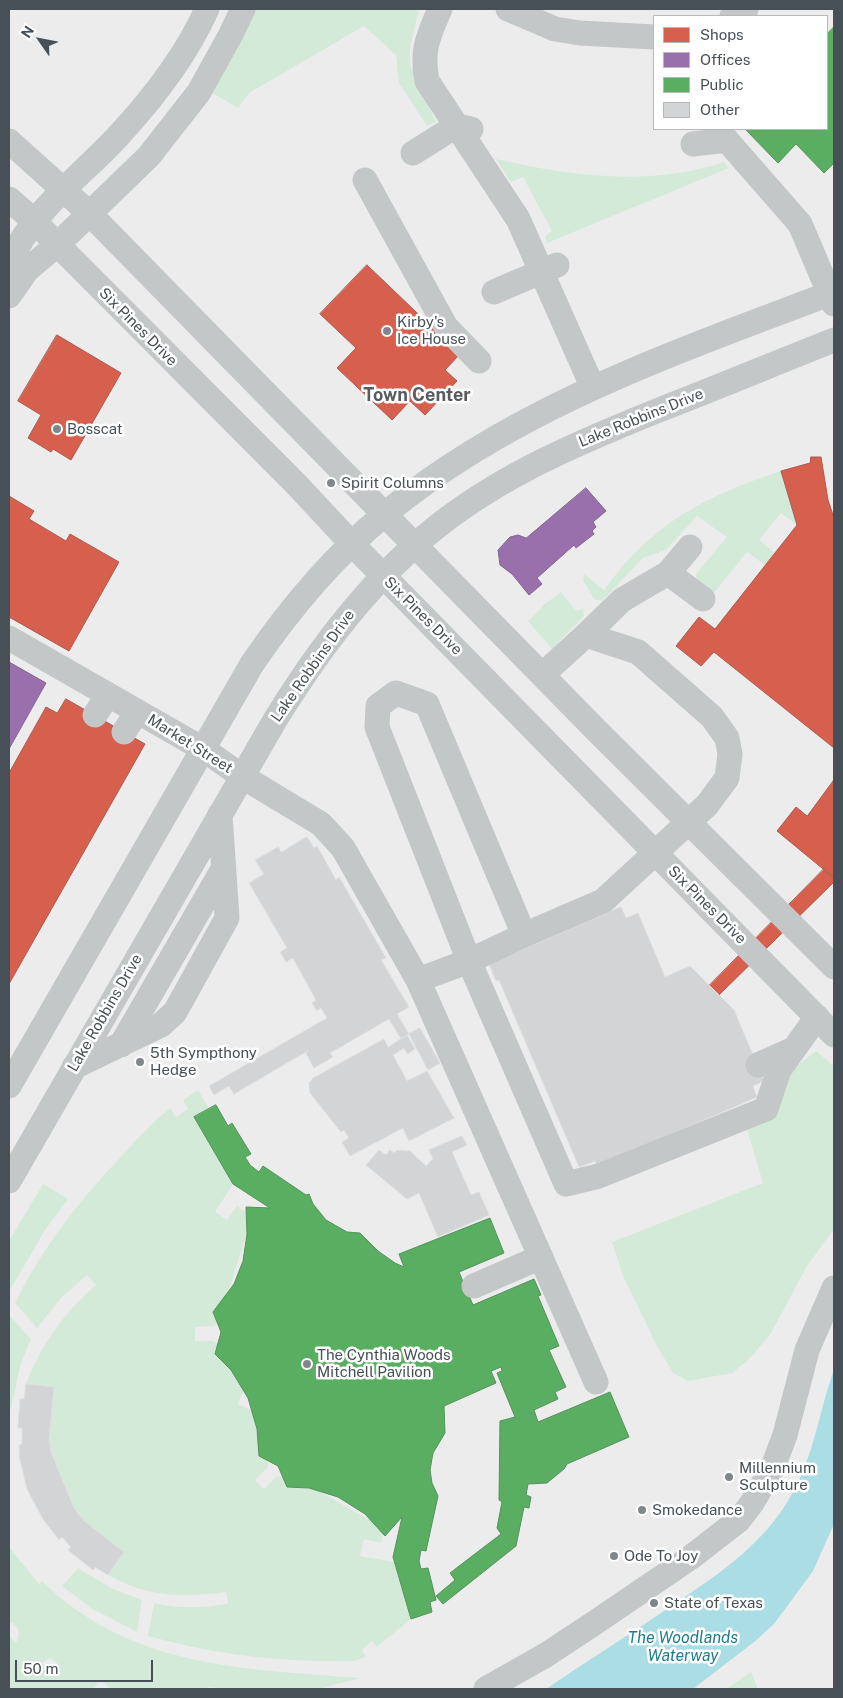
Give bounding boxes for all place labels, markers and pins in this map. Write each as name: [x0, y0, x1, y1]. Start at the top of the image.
place label: Kirby's Ice House: [397, 313, 466, 348]
marker: Kirby's Ice House: [381, 325, 393, 337]
place label: Bosscat: [67, 420, 123, 438]
marker: Bosscat: [51, 423, 63, 435]
place label: Spirit Columns: [341, 474, 444, 492]
marker: Spirit Columns: [325, 477, 337, 489]
place label: 5th Sympthony Hedge: [150, 1044, 257, 1079]
marker: 5th Sympthony Hedge: [134, 1056, 146, 1068]
place label: The Cynthia Woods Mitchell Pavilion: [317, 1346, 451, 1381]
marker: The Cynthia Woods Mitchell Pavilion: [301, 1358, 313, 1370]
place label: Millennium Sculpture: [739, 1459, 816, 1494]
marker: Millennium Sculpture: [723, 1471, 735, 1483]
place label: Smokedance: [652, 1501, 743, 1519]
marker: Smokedance: [636, 1504, 648, 1516]
place label: Ode To Joy: [624, 1547, 698, 1565]
marker: Ode To Joy: [608, 1550, 620, 1562]
place label: State of Texas: [664, 1594, 763, 1612]
marker: State of Texas: [648, 1597, 660, 1609]

